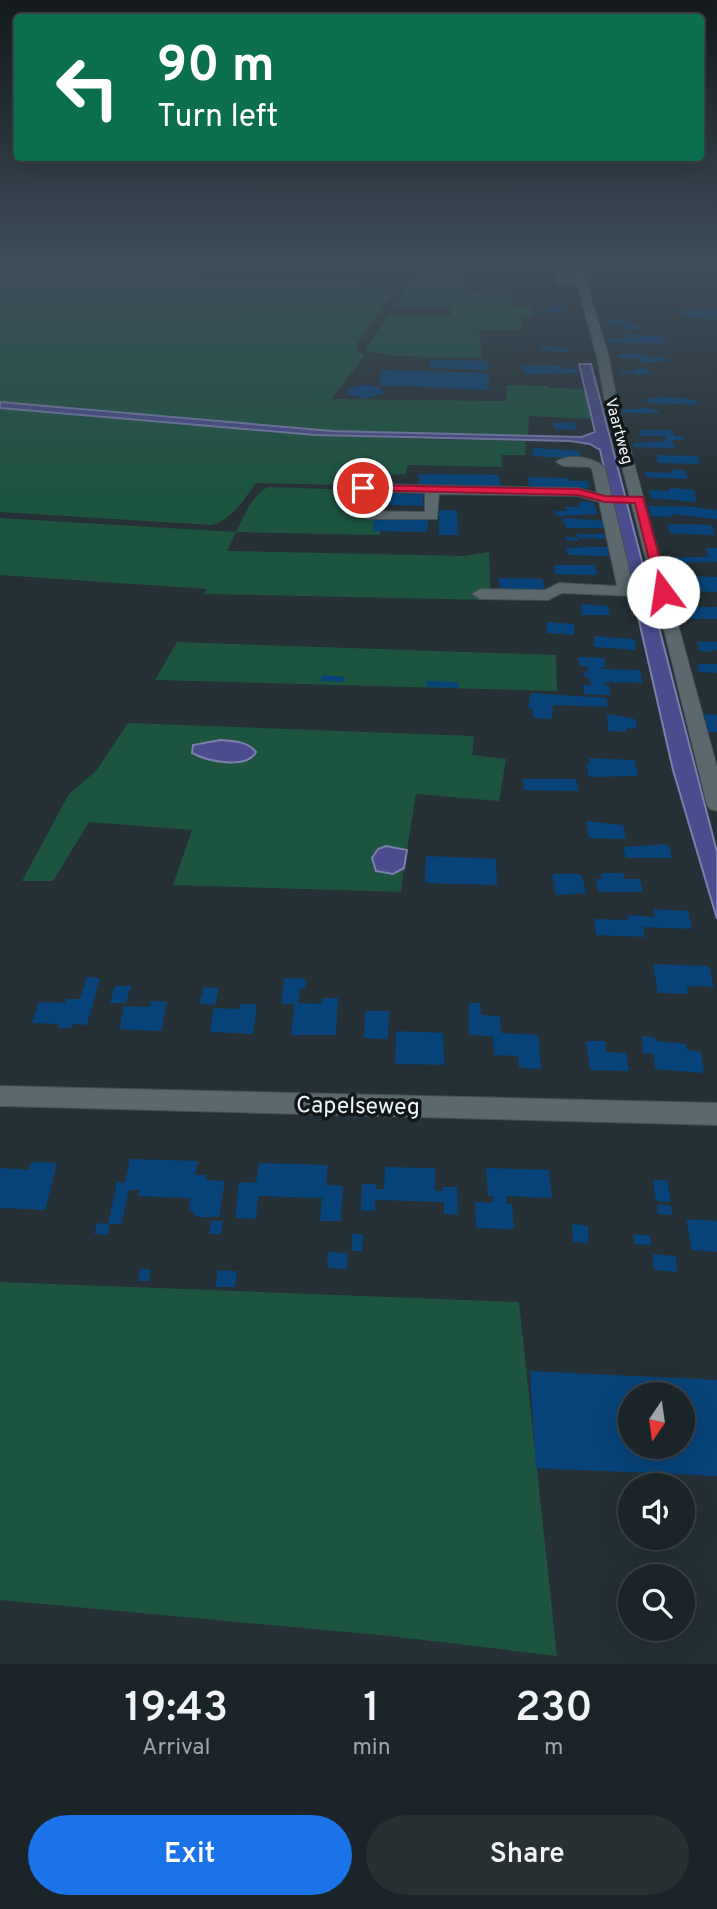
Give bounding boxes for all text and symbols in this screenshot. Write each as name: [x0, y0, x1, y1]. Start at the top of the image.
text: 90 m: [157, 37, 275, 99]
icon: left: [42, 42, 133, 133]
text: Turn left: [157, 98, 278, 138]
street label: Vaartweg: [600, 396, 637, 467]
pin: [333, 458, 393, 518]
icon: arrive: [344, 469, 382, 507]
position arrow: [626, 555, 700, 629]
street label: Capelseweg: [296, 1092, 420, 1123]
north arrow: [618, 1382, 695, 1460]
map controls: [618, 1382, 695, 1641]
button: sound: [618, 1473, 695, 1550]
button: search: [618, 1564, 695, 1641]
text: 19:43: [124, 1683, 228, 1736]
text: 1: [363, 1683, 380, 1736]
text: 230: [515, 1683, 593, 1736]
text: Arrival: [142, 1734, 210, 1763]
text: min: [352, 1734, 391, 1763]
text: m: [544, 1734, 564, 1763]
button: Exit: [28, 1815, 352, 1895]
button: Share: [366, 1815, 689, 1895]

